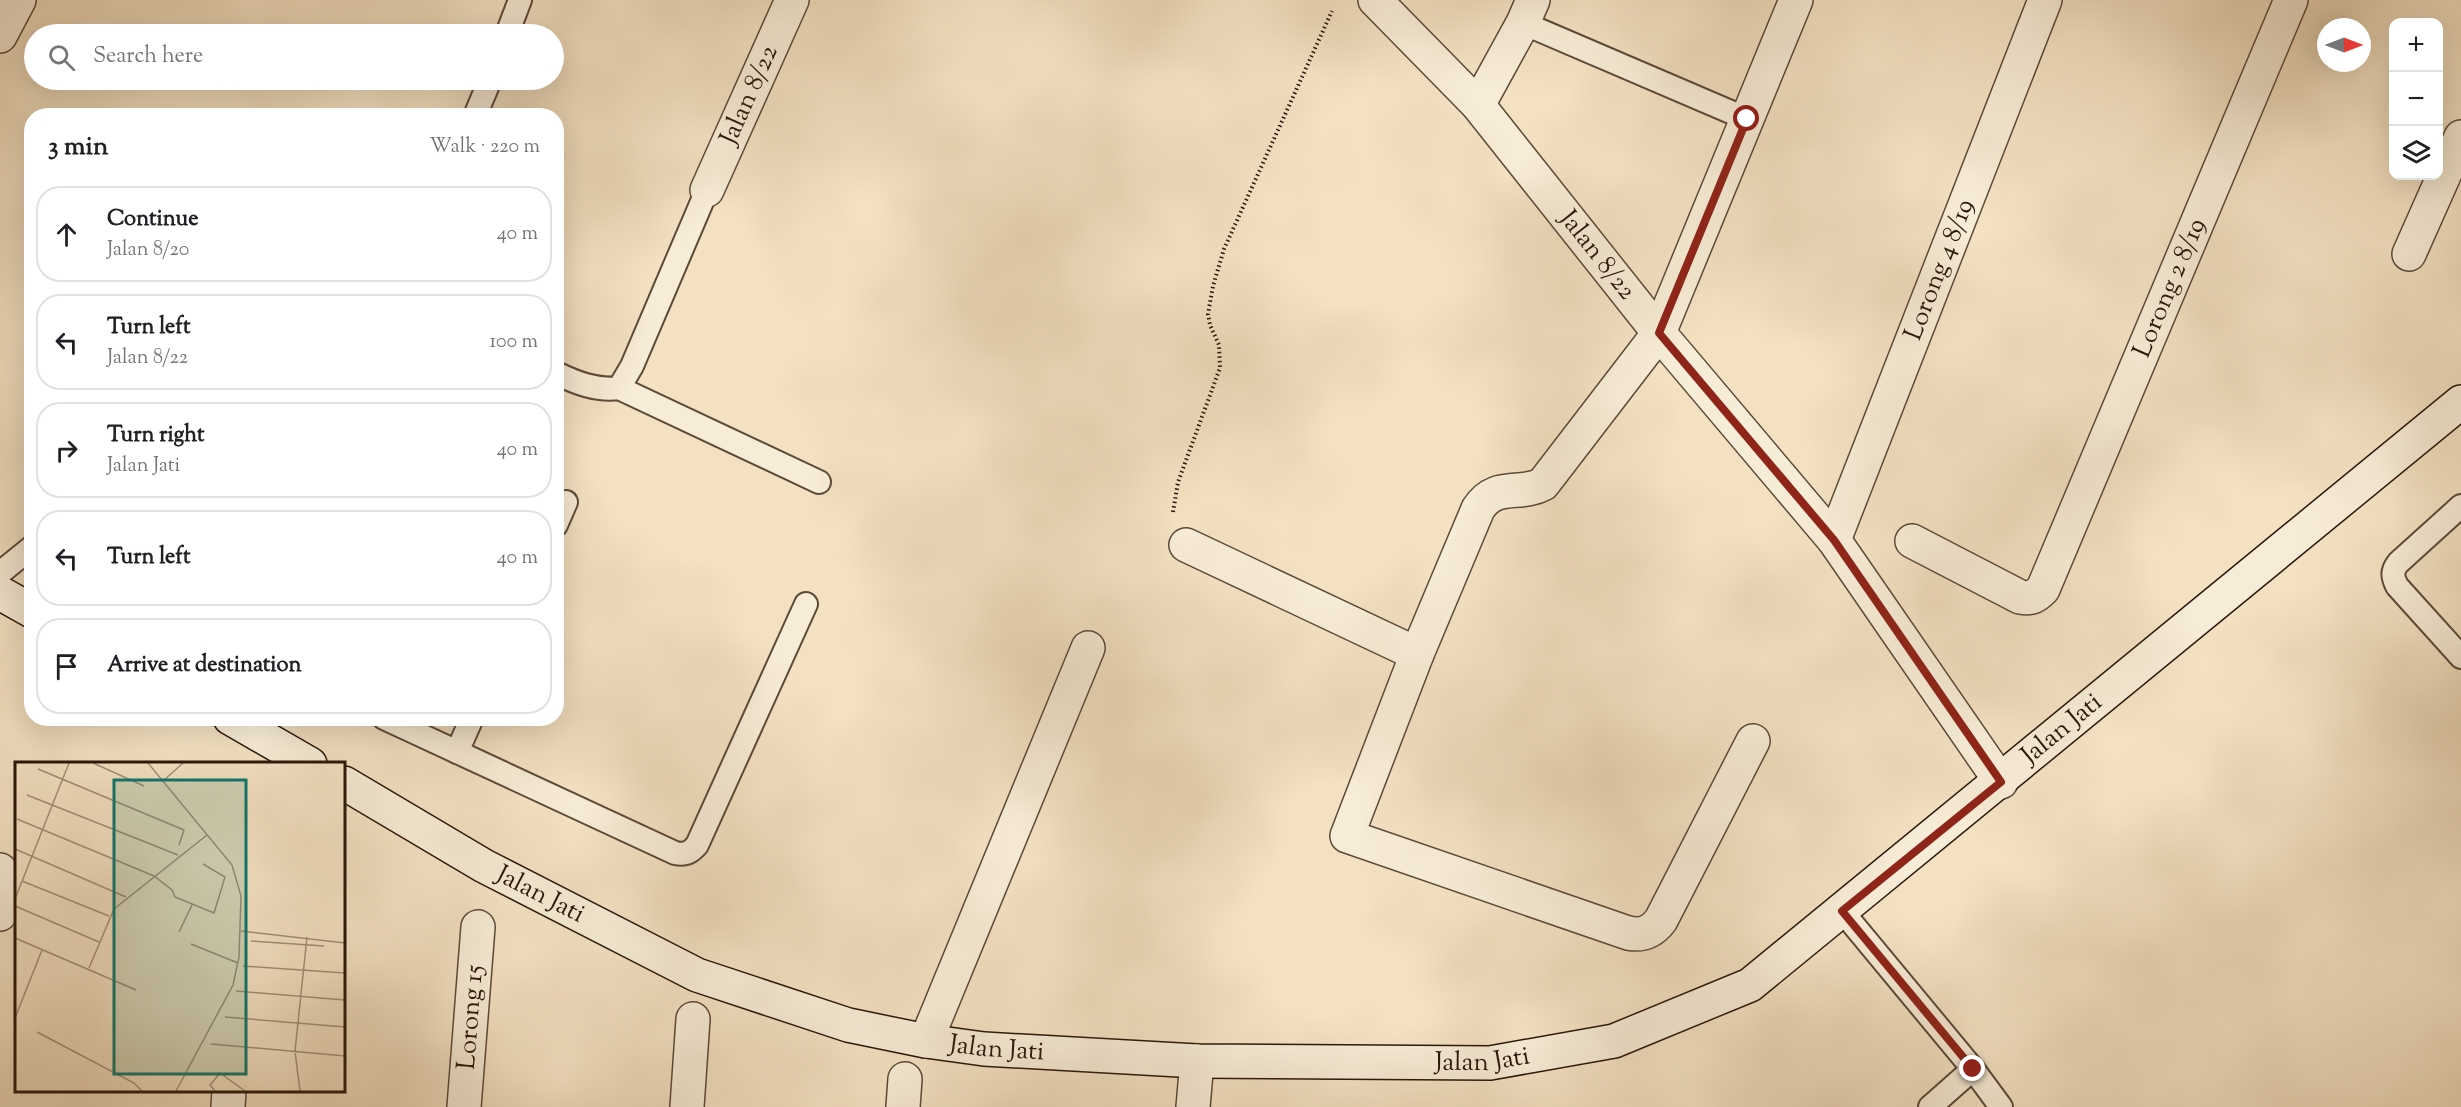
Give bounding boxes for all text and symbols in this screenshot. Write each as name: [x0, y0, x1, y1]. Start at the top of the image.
north arrow: [2317, 18, 2371, 72]
map controls: [2389, 18, 2443, 180]
button: +: [2389, 18, 2443, 72]
search box: [24, 24, 564, 90]
street label: Jalan 8/22: [710, 39, 788, 153]
icon: search: [45, 41, 78, 74]
text: Search here: [93, 41, 203, 73]
button: −: [2389, 72, 2443, 126]
route start: [1733, 105, 1759, 131]
button: layers: [2389, 126, 2443, 180]
text: 3 min: [48, 129, 108, 166]
text: Walk · 220 m: [429, 133, 540, 162]
street label: Lorong 4 8/19: [1895, 194, 1984, 346]
street label: Jalan 8/22: [1549, 201, 1645, 308]
text: Continue: [107, 204, 198, 236]
street label: Lorong 2 8/19: [2124, 213, 2215, 363]
icon: ahead: [50, 218, 83, 251]
text: 40 m: [497, 220, 538, 249]
text: Jalan 8/20: [107, 236, 189, 265]
text: Turn left: [107, 312, 190, 344]
icon: left: [50, 326, 83, 359]
text: 100 m: [489, 328, 538, 357]
text: Jalan 8/22: [107, 344, 188, 373]
text: Turn right: [107, 420, 204, 452]
icon: right: [50, 434, 83, 467]
text: 40 m: [497, 436, 538, 465]
text: Jalan Jati: [107, 452, 180, 481]
icon: left: [50, 542, 83, 575]
text: Turn left: [107, 542, 190, 574]
text: 40 m: [497, 544, 538, 573]
icon: arrive: [50, 650, 83, 683]
text: Arrive at destination: [107, 650, 302, 682]
street label: Jalan Jati: [2012, 685, 2111, 775]
inset map: [15, 762, 345, 1092]
street label: Jalan Jati: [488, 856, 591, 933]
street label: Lorong 15: [448, 963, 494, 1071]
street label: Jalan Jati: [945, 1026, 1045, 1071]
street label: Jalan Jati: [1433, 1038, 1533, 1081]
route end: [1959, 1055, 1985, 1081]

